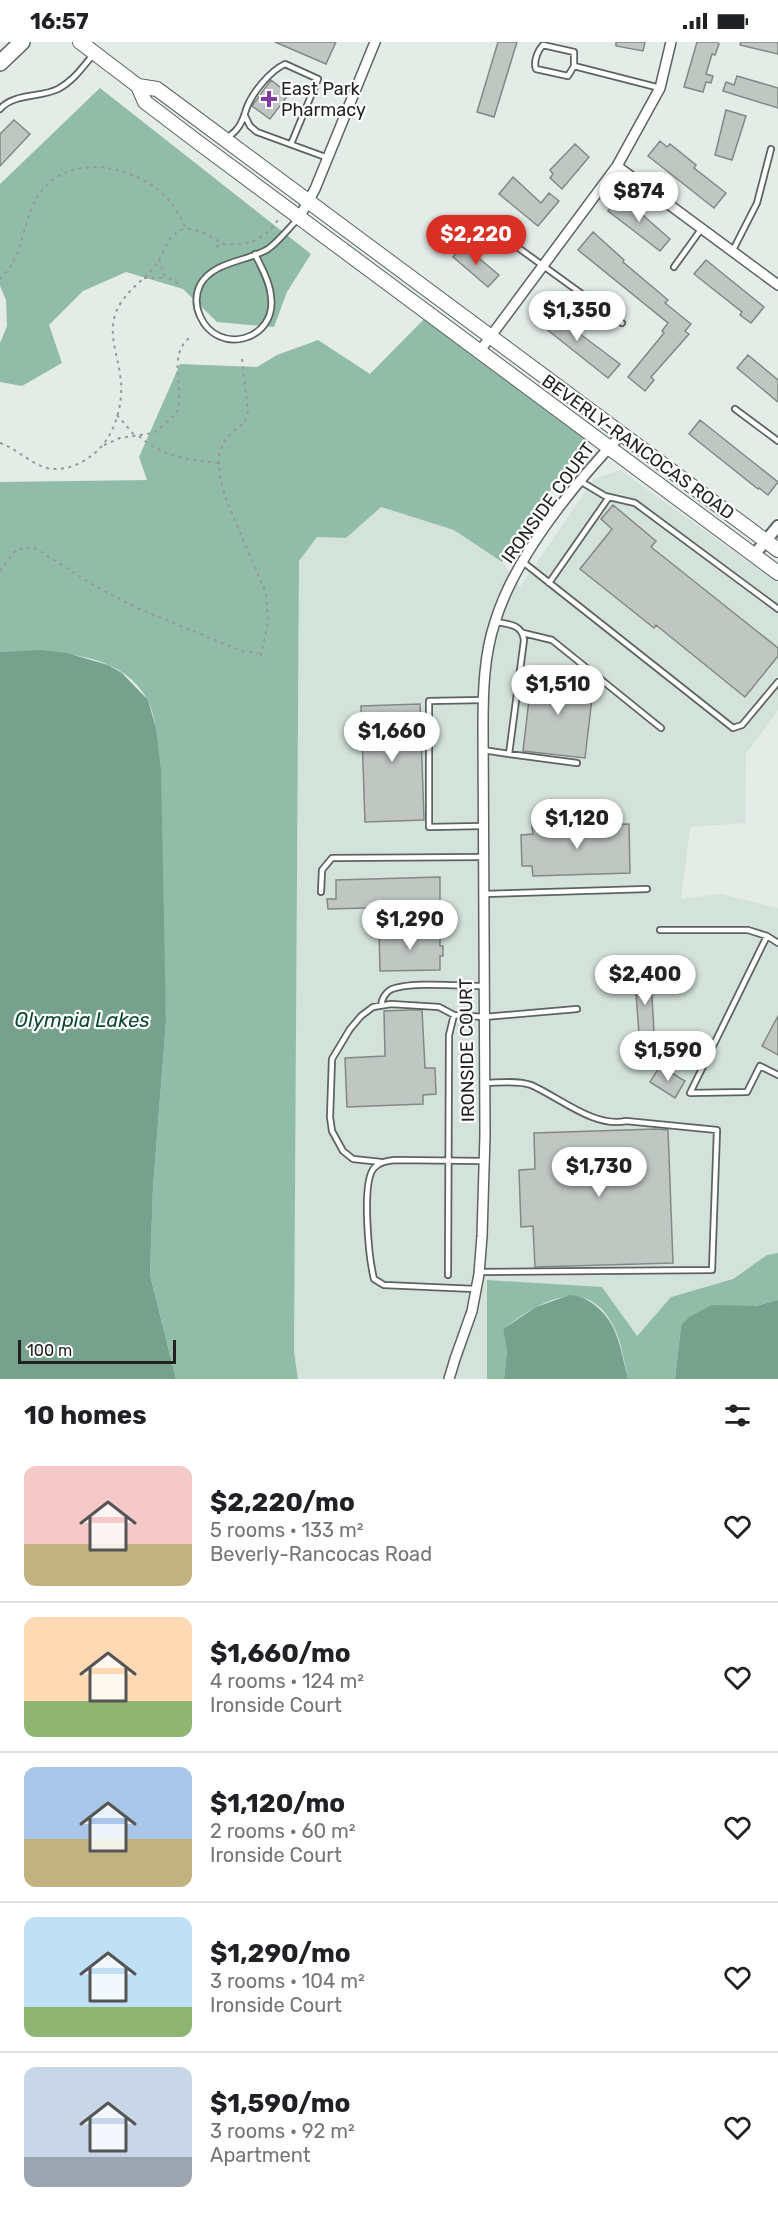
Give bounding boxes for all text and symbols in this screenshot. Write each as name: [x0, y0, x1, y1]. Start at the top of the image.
text: 16:57: [30, 8, 89, 35]
place label: East Park Pharmacy: [281, 78, 366, 121]
marker: East Park Pharmacy: [262, 92, 276, 106]
pin: $874: [603, 172, 675, 223]
text: $874: [613, 179, 665, 203]
pin: $2,220: [427, 215, 525, 266]
text: $2,220: [440, 222, 512, 246]
pin: $1,350: [528, 291, 626, 342]
text: $1,350: [543, 298, 611, 322]
street label: BEVERLY-RANCOCAS ROAD: [537, 370, 739, 524]
street label: IRONSIDE COURT: [497, 438, 599, 568]
pin: $1,510: [509, 665, 607, 716]
text: $1,510: [525, 672, 591, 696]
pin: $1,660: [343, 712, 441, 763]
text: $1,660: [358, 719, 426, 743]
pin: $1,120: [528, 799, 626, 850]
text: $1,120: [545, 806, 609, 830]
pin: $1,290: [361, 900, 459, 951]
text: $1,290: [376, 907, 444, 931]
pin: $2,400: [596, 955, 694, 1006]
text: $2,400: [609, 962, 681, 986]
street label: IRONSIDE COURT: [455, 978, 479, 1122]
water label: Olympia Lakes: [15, 1008, 149, 1032]
pin: $1,590: [619, 1031, 717, 1082]
text: $1,590: [634, 1038, 702, 1062]
pin: $1,730: [550, 1147, 648, 1198]
text: $1,730: [566, 1154, 632, 1178]
scale bar: [18, 1337, 176, 1364]
text: 100 m: [27, 1341, 72, 1360]
icon: filters: [721, 1399, 754, 1432]
text: 10 homes: [24, 1400, 147, 1431]
text: $2,220/mo: [210, 1487, 355, 1518]
icon: home: [72, 1490, 144, 1562]
icon: heart: [721, 1510, 754, 1543]
text: 5 rooms · 133 m²: [210, 1518, 364, 1542]
text: Beverly-Rancocas Road: [210, 1542, 432, 1566]
text: $1,660/mo: [210, 1638, 351, 1669]
icon: home: [72, 1641, 144, 1713]
icon: heart: [721, 1661, 754, 1694]
text: 4 rooms · 124 m²: [210, 1669, 364, 1693]
text: Ironside Court: [210, 1693, 342, 1717]
text: $1,120/mo: [210, 1788, 345, 1819]
icon: home: [72, 1791, 144, 1863]
icon: heart: [721, 1811, 754, 1844]
text: 2 rooms · 60 m²: [210, 1819, 356, 1843]
text: Ironside Court: [210, 1843, 342, 1867]
text: $1,290/mo: [210, 1938, 351, 1969]
icon: home: [72, 1941, 144, 2013]
icon: heart: [721, 1961, 754, 1994]
text: 3 rooms · 104 m²: [210, 1969, 365, 1993]
text: Ironside Court: [210, 1993, 342, 2017]
text: $1,590/mo: [210, 2088, 351, 2119]
icon: home: [72, 2091, 144, 2163]
icon: heart: [721, 2111, 754, 2144]
text: 3 rooms · 92 m²: [210, 2119, 355, 2143]
text: Apartment: [210, 2143, 311, 2167]

